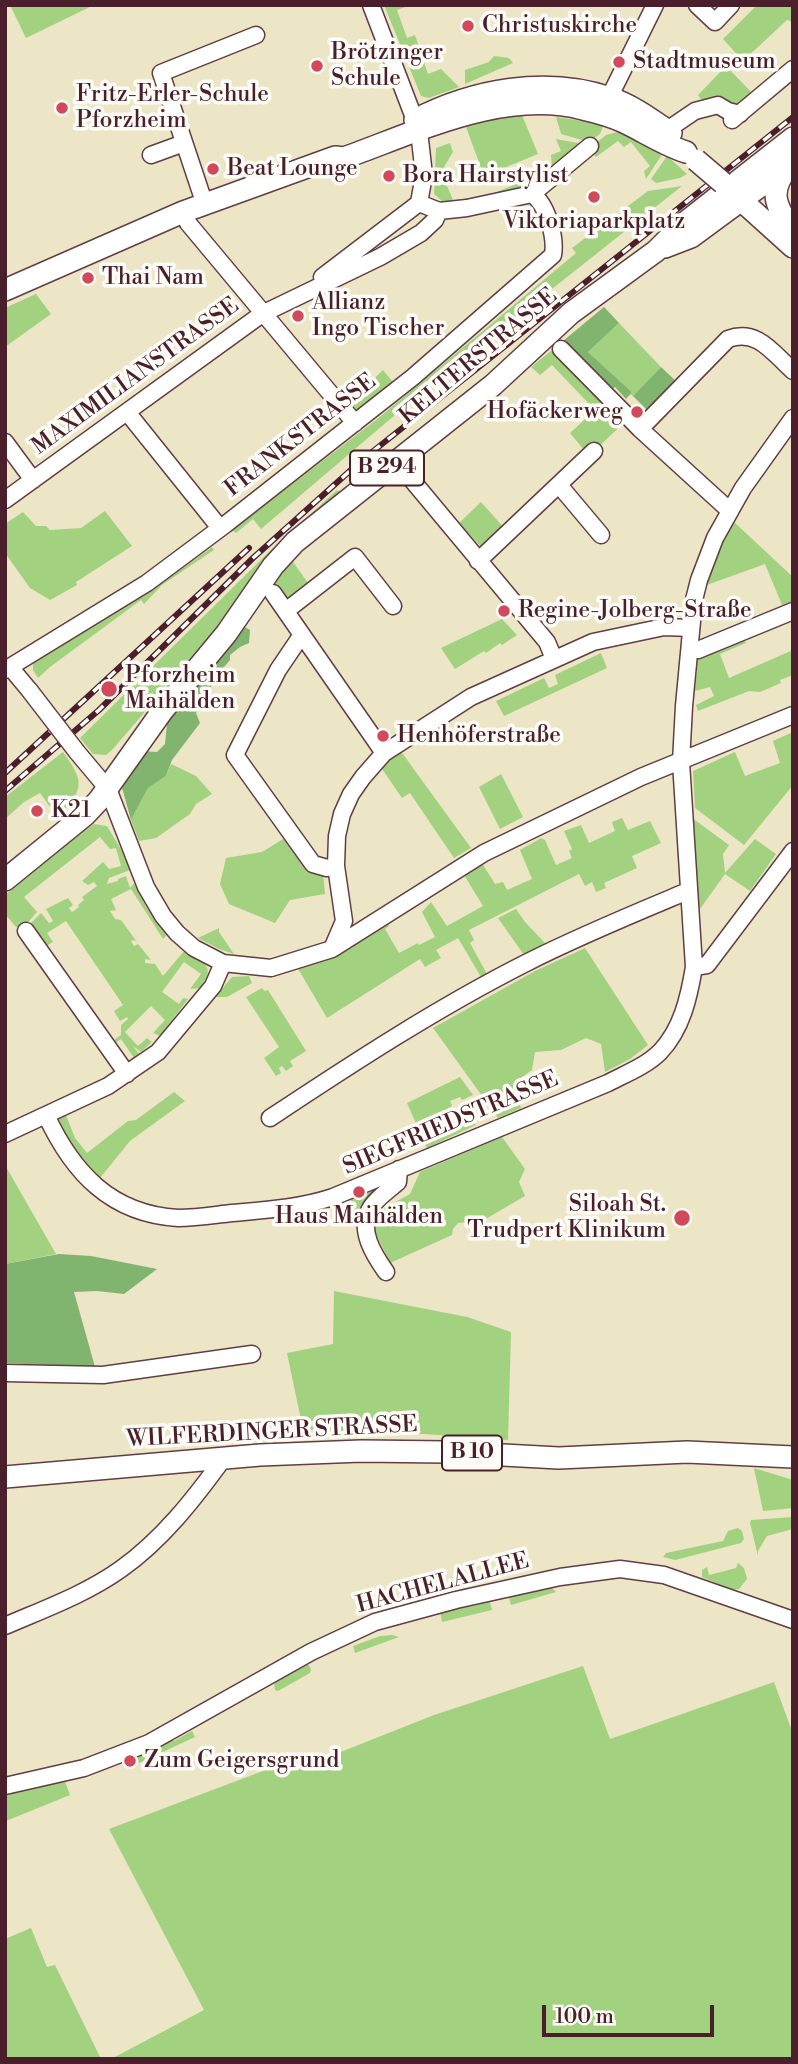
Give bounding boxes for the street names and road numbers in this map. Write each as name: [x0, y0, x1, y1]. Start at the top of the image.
street label: KELTERSTRASSE: [394, 283, 564, 431]
street label: MAXIMILIANSTRASSE: [27, 293, 245, 461]
street label: FRANKSTRASSE: [220, 368, 382, 504]
road number: B 294: [350, 450, 424, 486]
street label: SIEGFRIEDSTRASSE: [339, 1066, 563, 1182]
street label: WILFERDINGER STRASSE: [126, 1412, 418, 1454]
road number: B 10: [442, 1436, 502, 1470]
street label: HACHELALLEE: [354, 1548, 532, 1620]

